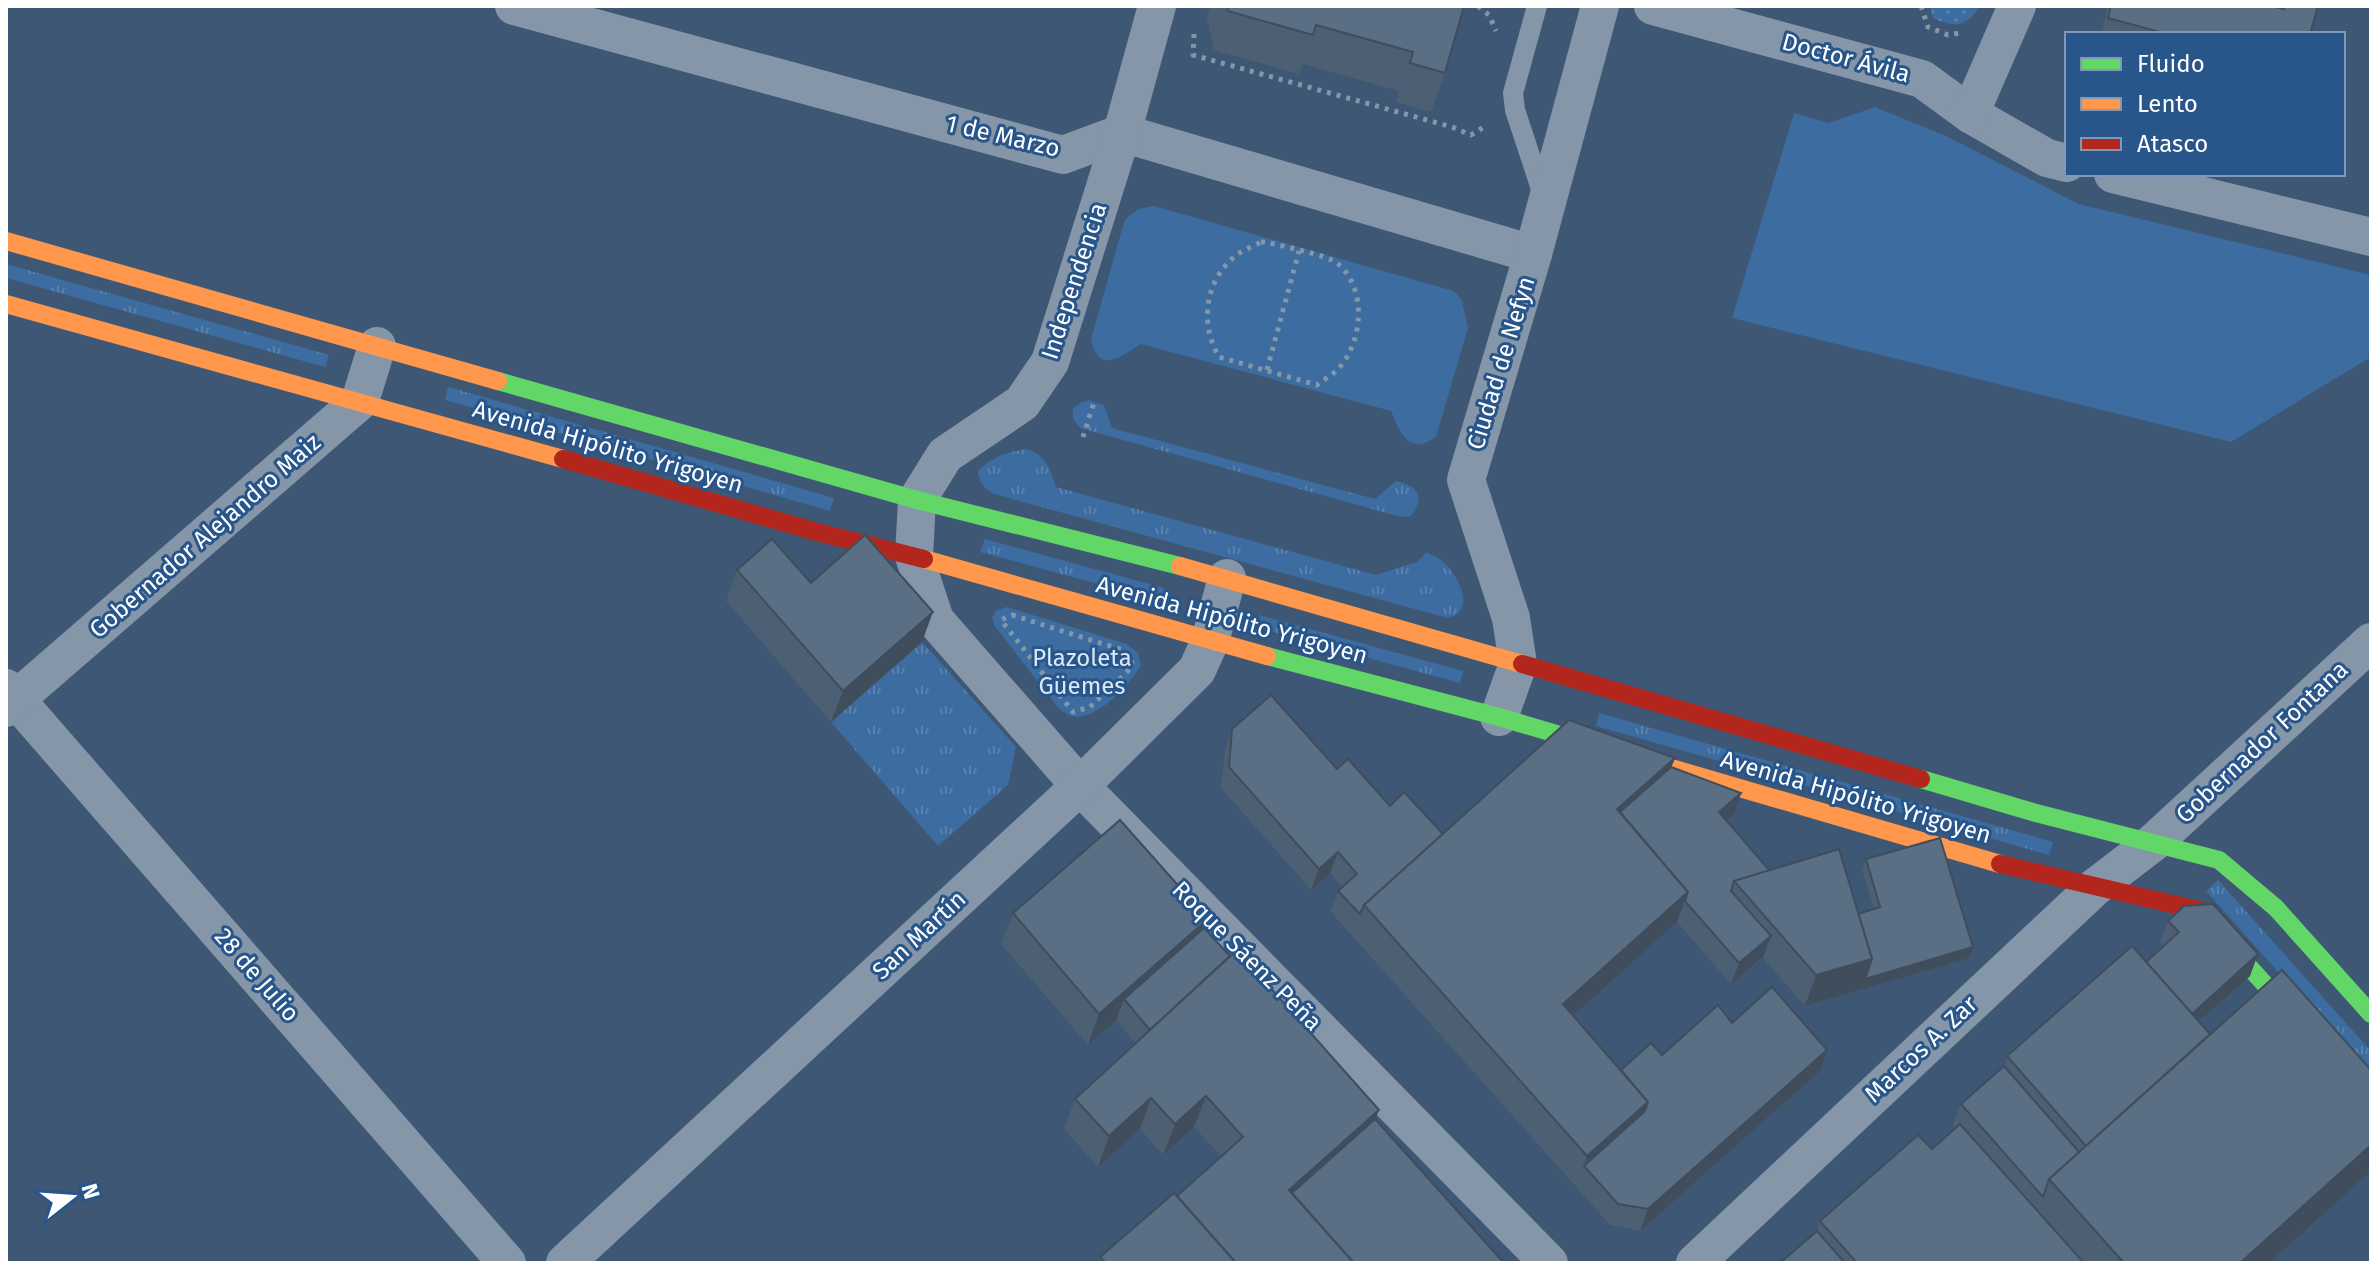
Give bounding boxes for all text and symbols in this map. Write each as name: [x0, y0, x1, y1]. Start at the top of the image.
street label: Doctor Ávila: [1779, 27, 1913, 88]
legend: [2065, 32, 2345, 176]
text: Fluido: [2137, 50, 2205, 78]
text: Lento: [2137, 90, 2198, 118]
street label: 1 de Marzo: [944, 109, 1062, 163]
text: Atasco: [2137, 130, 2208, 158]
street label: Independencia: [1036, 199, 1112, 363]
street label: Ciudad de Nefyn: [1461, 273, 1541, 453]
street label: Avenida Hipólito Yrigoyen: [470, 395, 746, 499]
street label: Gobernador Alejandro Maiz: [84, 428, 326, 644]
street label: Avenida Hipólito Yrigoyen: [1093, 570, 1371, 670]
park label: Plazoleta Güemes: [1032, 644, 1132, 700]
street label: Gobernador Fontana: [2170, 655, 2354, 829]
street label: Avenida Hipólito Yrigoyen: [1718, 745, 1994, 849]
street label: Roque Sáenz Peña: [1167, 876, 1327, 1036]
street label: San Martín: [867, 885, 971, 985]
street label: 28 de Julio: [209, 923, 305, 1027]
street label: Marcos A. Zar: [1859, 989, 1983, 1108]
north arrow: [32, 1157, 112, 1237]
text: N: [76, 1180, 106, 1202]

